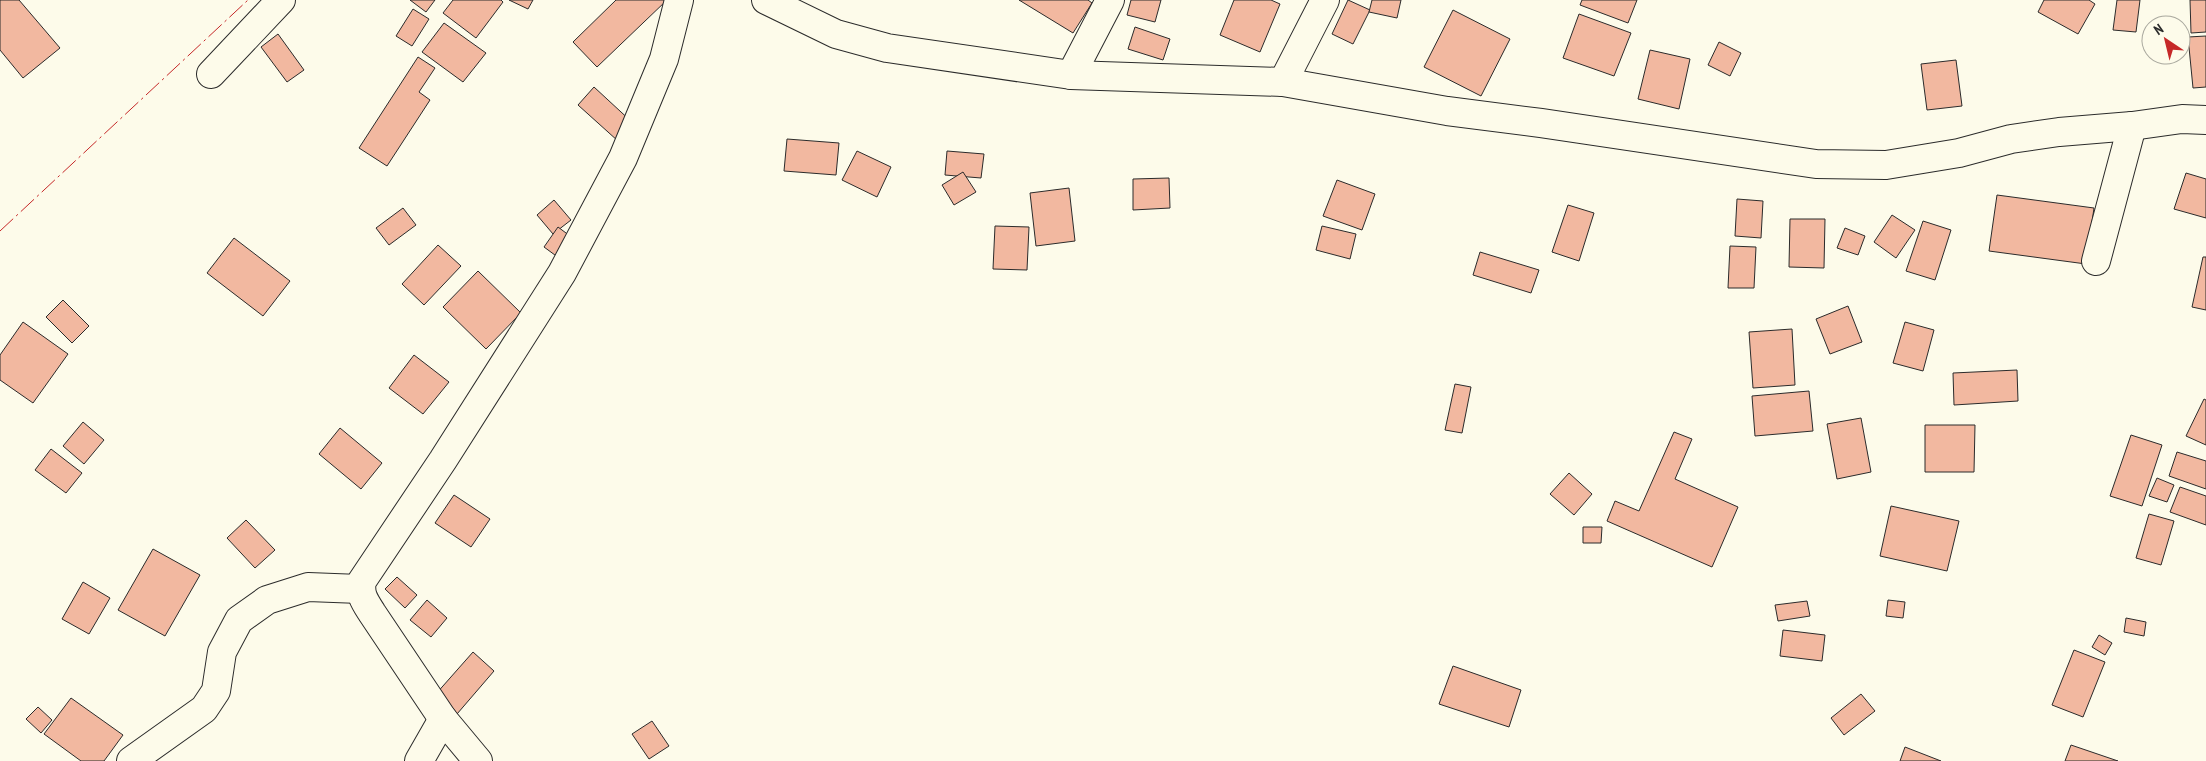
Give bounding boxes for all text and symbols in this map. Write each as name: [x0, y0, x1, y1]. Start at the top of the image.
north arrow: [2141, 15, 2191, 65]
text: N: [2150, 20, 2167, 39]

